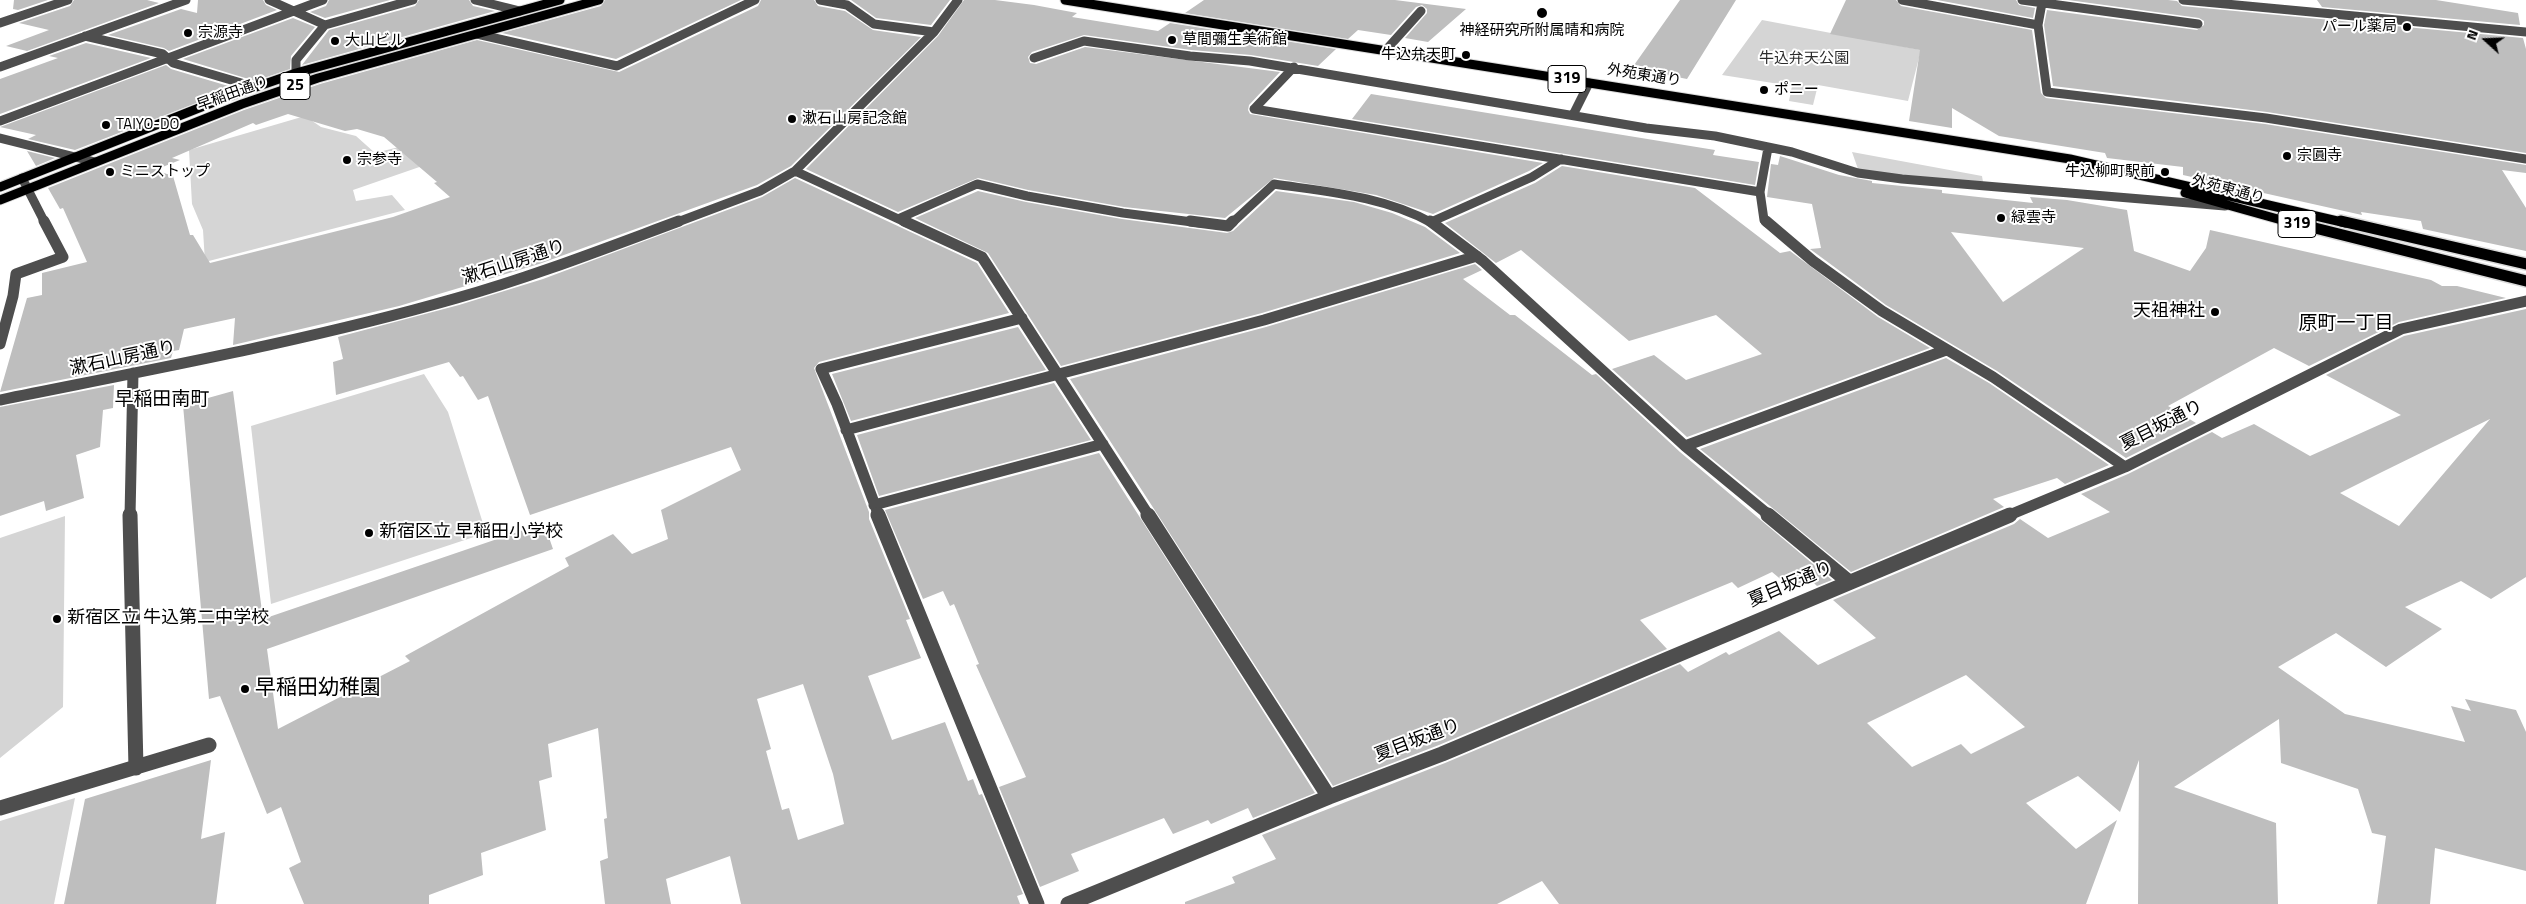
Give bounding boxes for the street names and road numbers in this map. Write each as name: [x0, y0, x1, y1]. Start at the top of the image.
street label: 外苑東通り: [1606, 61, 1682, 91]
road number: 319: [1548, 66, 1586, 92]
road number: 25: [280, 72, 310, 100]
street label: 早稲田通り: [195, 73, 271, 115]
street label: 外苑東通り: [2189, 172, 2267, 208]
road number: 319: [2278, 210, 2316, 238]
street label: 漱石山房通り: [459, 236, 569, 290]
street label: 漱石山房通り: [68, 337, 178, 381]
street label: 夏目坂通り: [2117, 396, 2207, 456]
street label: 夏目坂通り: [1745, 557, 1837, 613]
street label: 夏目坂通り: [1372, 715, 1464, 767]

